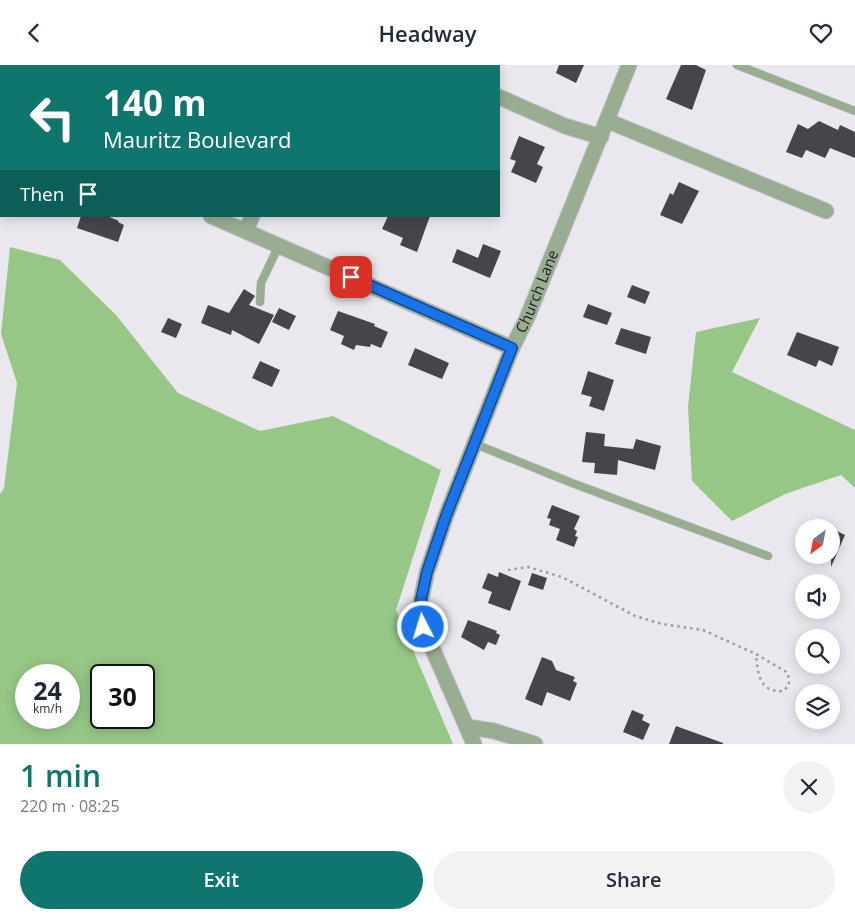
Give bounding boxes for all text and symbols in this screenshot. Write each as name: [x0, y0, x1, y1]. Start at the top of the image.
text: Headway: [378, 18, 477, 48]
icon: back: [20, 19, 48, 47]
icon: heart: [807, 19, 835, 47]
text: 140 m: [103, 79, 207, 126]
icon: left: [20, 85, 85, 150]
text: Mauritz Boulevard: [103, 124, 291, 154]
icon: arrive: [74, 180, 102, 208]
text: Then: [20, 181, 64, 207]
street label: Church Lane: [510, 247, 562, 336]
pin: [330, 256, 372, 298]
icon: arrive: [337, 263, 365, 291]
north arrow: [795, 519, 840, 564]
map controls: [795, 519, 840, 729]
button: sound: [795, 574, 840, 619]
position arrow: [396, 600, 448, 652]
button: search: [795, 629, 840, 674]
speed limit sign: 30: [90, 664, 155, 729]
text: 24: [33, 673, 62, 707]
button: layers: [795, 684, 840, 729]
text: km/h: [33, 700, 62, 717]
text: 1 min: [20, 755, 101, 796]
button: close: [783, 761, 835, 813]
text: 220 m · 08:25: [20, 795, 120, 817]
button: Exit: [20, 851, 423, 909]
button: Share: [433, 851, 835, 909]

